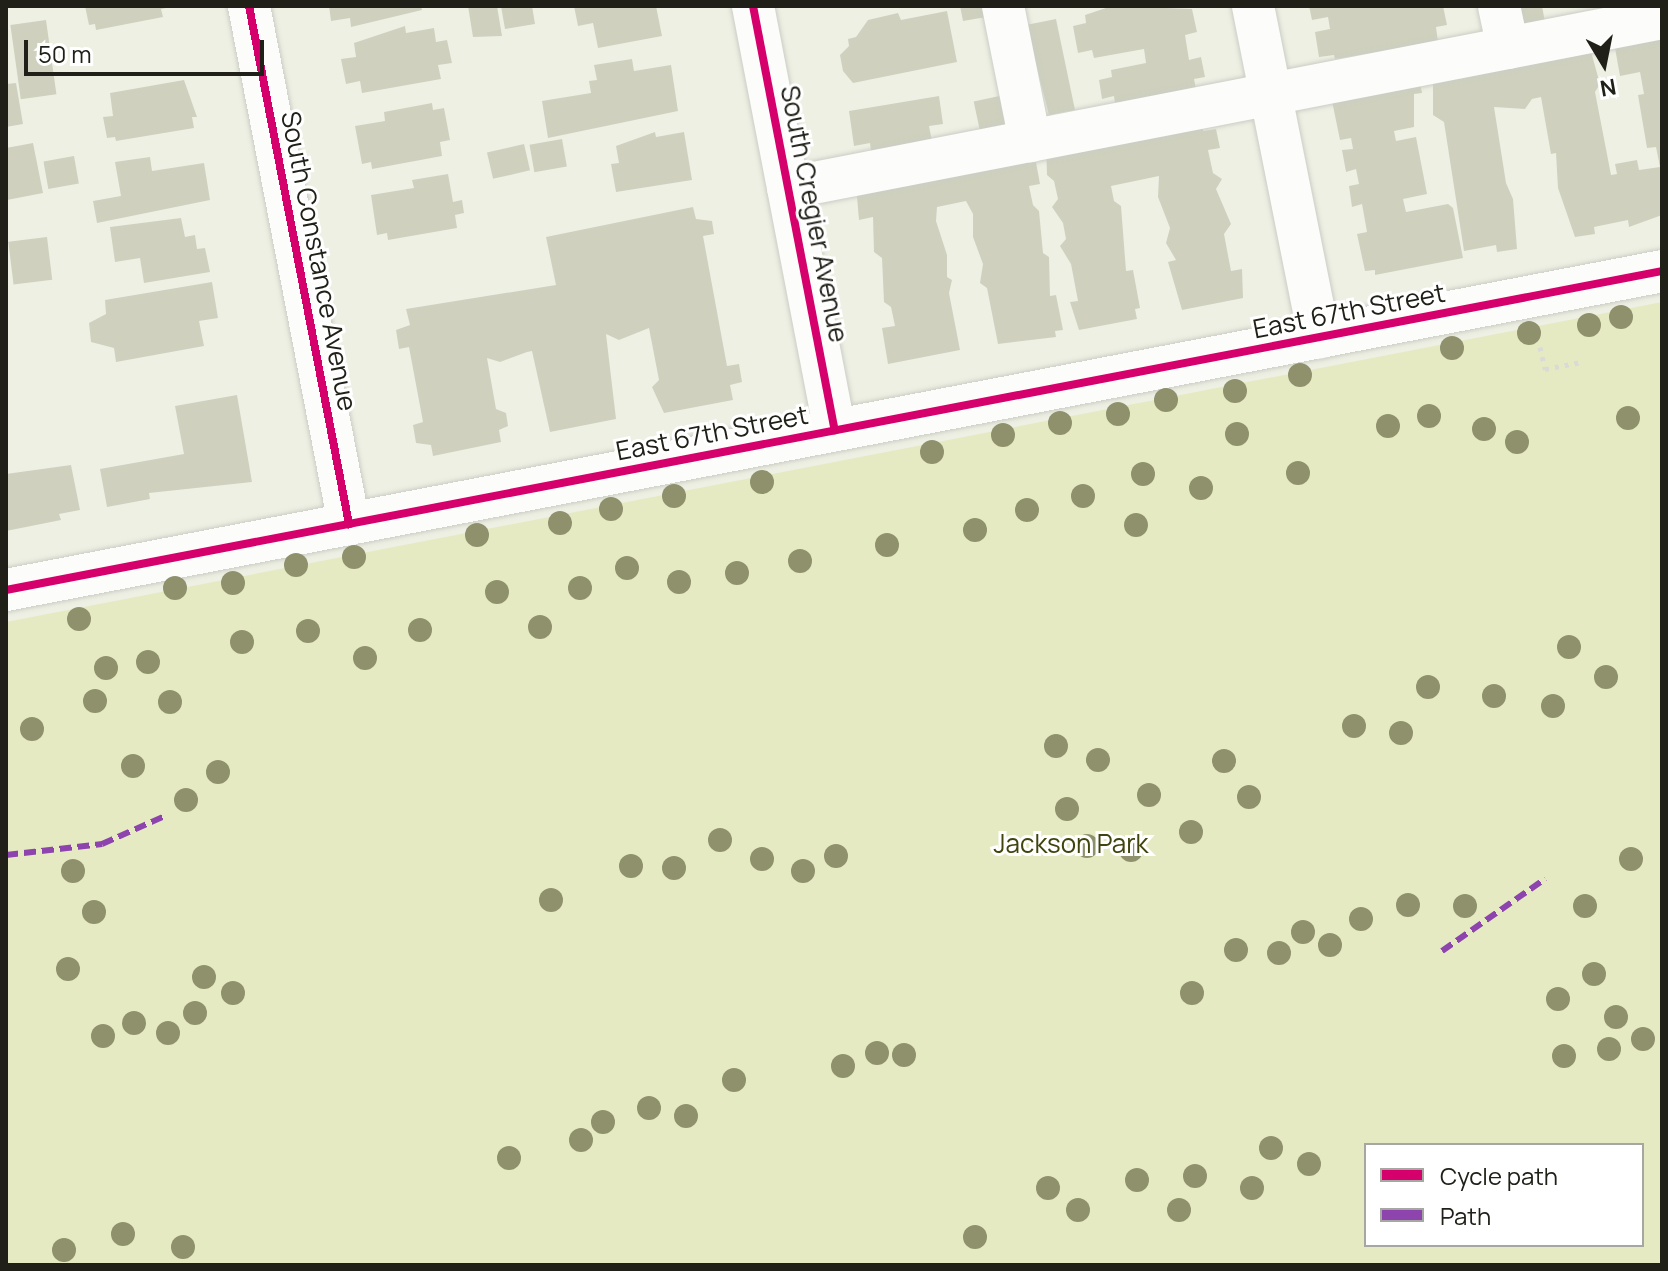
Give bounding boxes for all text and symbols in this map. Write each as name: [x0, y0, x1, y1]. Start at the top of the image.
scale bar: [28, 24, 268, 74]
north arrow: [1564, 24, 1644, 104]
text: 50 m: [38, 37, 92, 70]
text: N: [1598, 71, 1619, 104]
street label: South Cregier Avenue: [774, 83, 854, 345]
street label: South Constance Avenue: [275, 109, 363, 413]
street label: East 67th Street: [1250, 277, 1448, 345]
street label: East 67th Street: [613, 399, 811, 467]
park label: Jackson Park: [993, 828, 1149, 860]
legend: [1364, 1143, 1644, 1247]
text: Cycle path: [1440, 1159, 1558, 1192]
text: Path: [1440, 1199, 1491, 1232]

